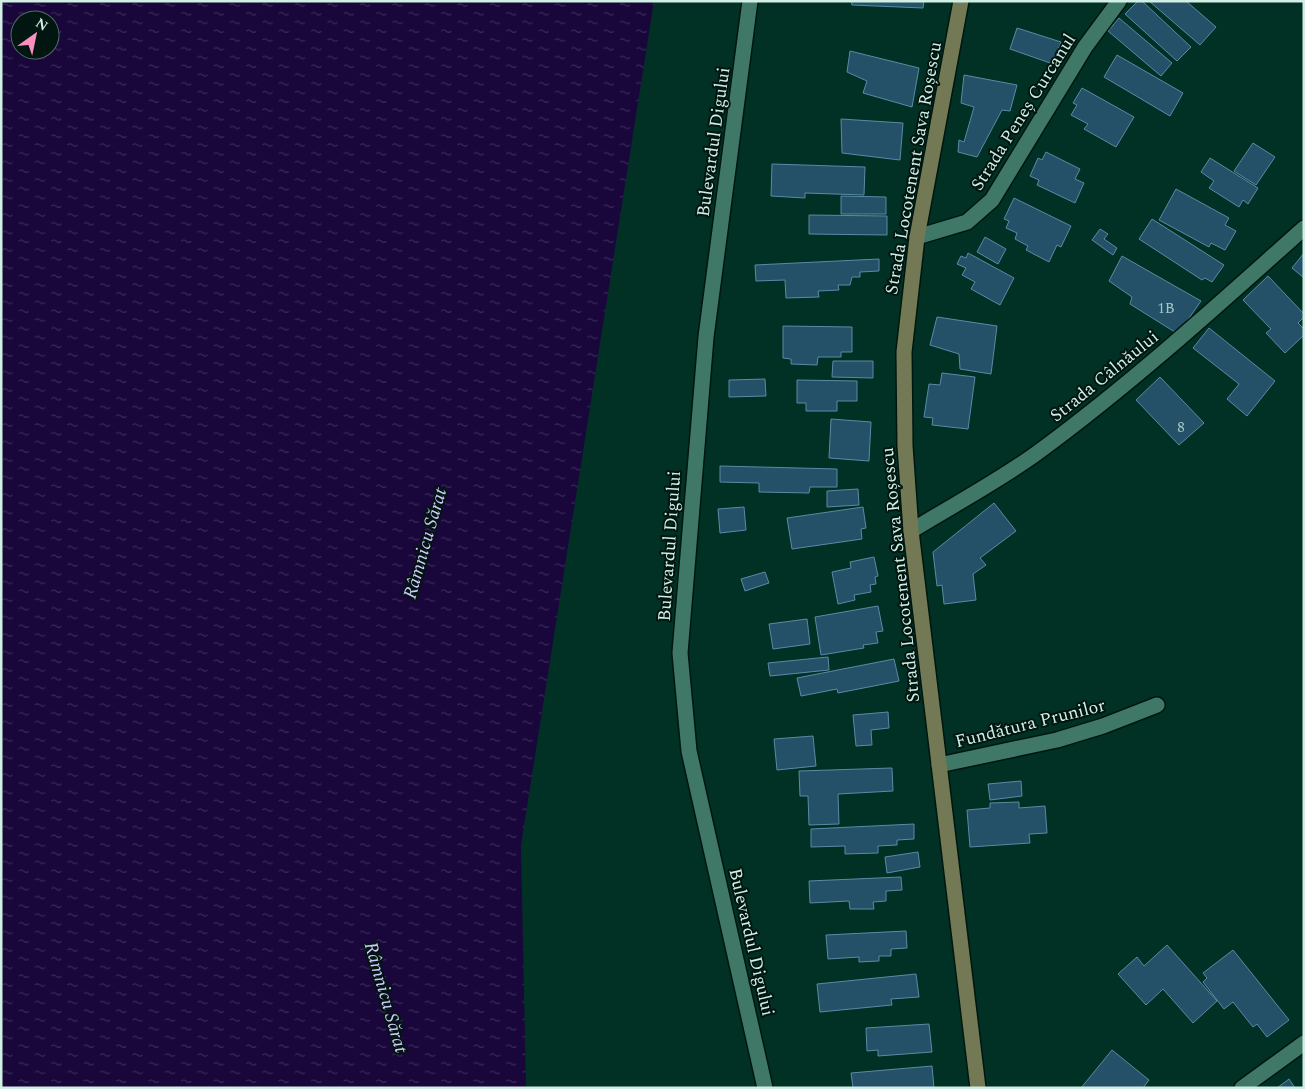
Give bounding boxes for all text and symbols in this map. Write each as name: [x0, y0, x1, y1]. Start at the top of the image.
north arrow: [10, 10, 60, 60]
text: N: [31, 13, 52, 36]
street label: Strada Peneș Curcanul: [964, 28, 1083, 196]
street label: Strada Locotenent Sava Roșescu: [878, 40, 949, 297]
street label: Bulevardul Digului: [690, 65, 737, 219]
house number: 1B: [1157, 297, 1175, 320]
street label: Strada Câlnăului: [1044, 324, 1165, 429]
house number: 8: [1177, 416, 1185, 439]
street label: Strada Locotenent Sava Roșescu: [874, 446, 927, 704]
street label: Bulevardul Digului: [651, 470, 688, 622]
water label: Râmnicu Sărat: [396, 483, 455, 602]
street label: Fundătura Prunilor: [952, 692, 1108, 755]
street label: Bulevardul Digului: [721, 865, 782, 1019]
water label: Râmnicu Sărat: [356, 938, 416, 1057]

